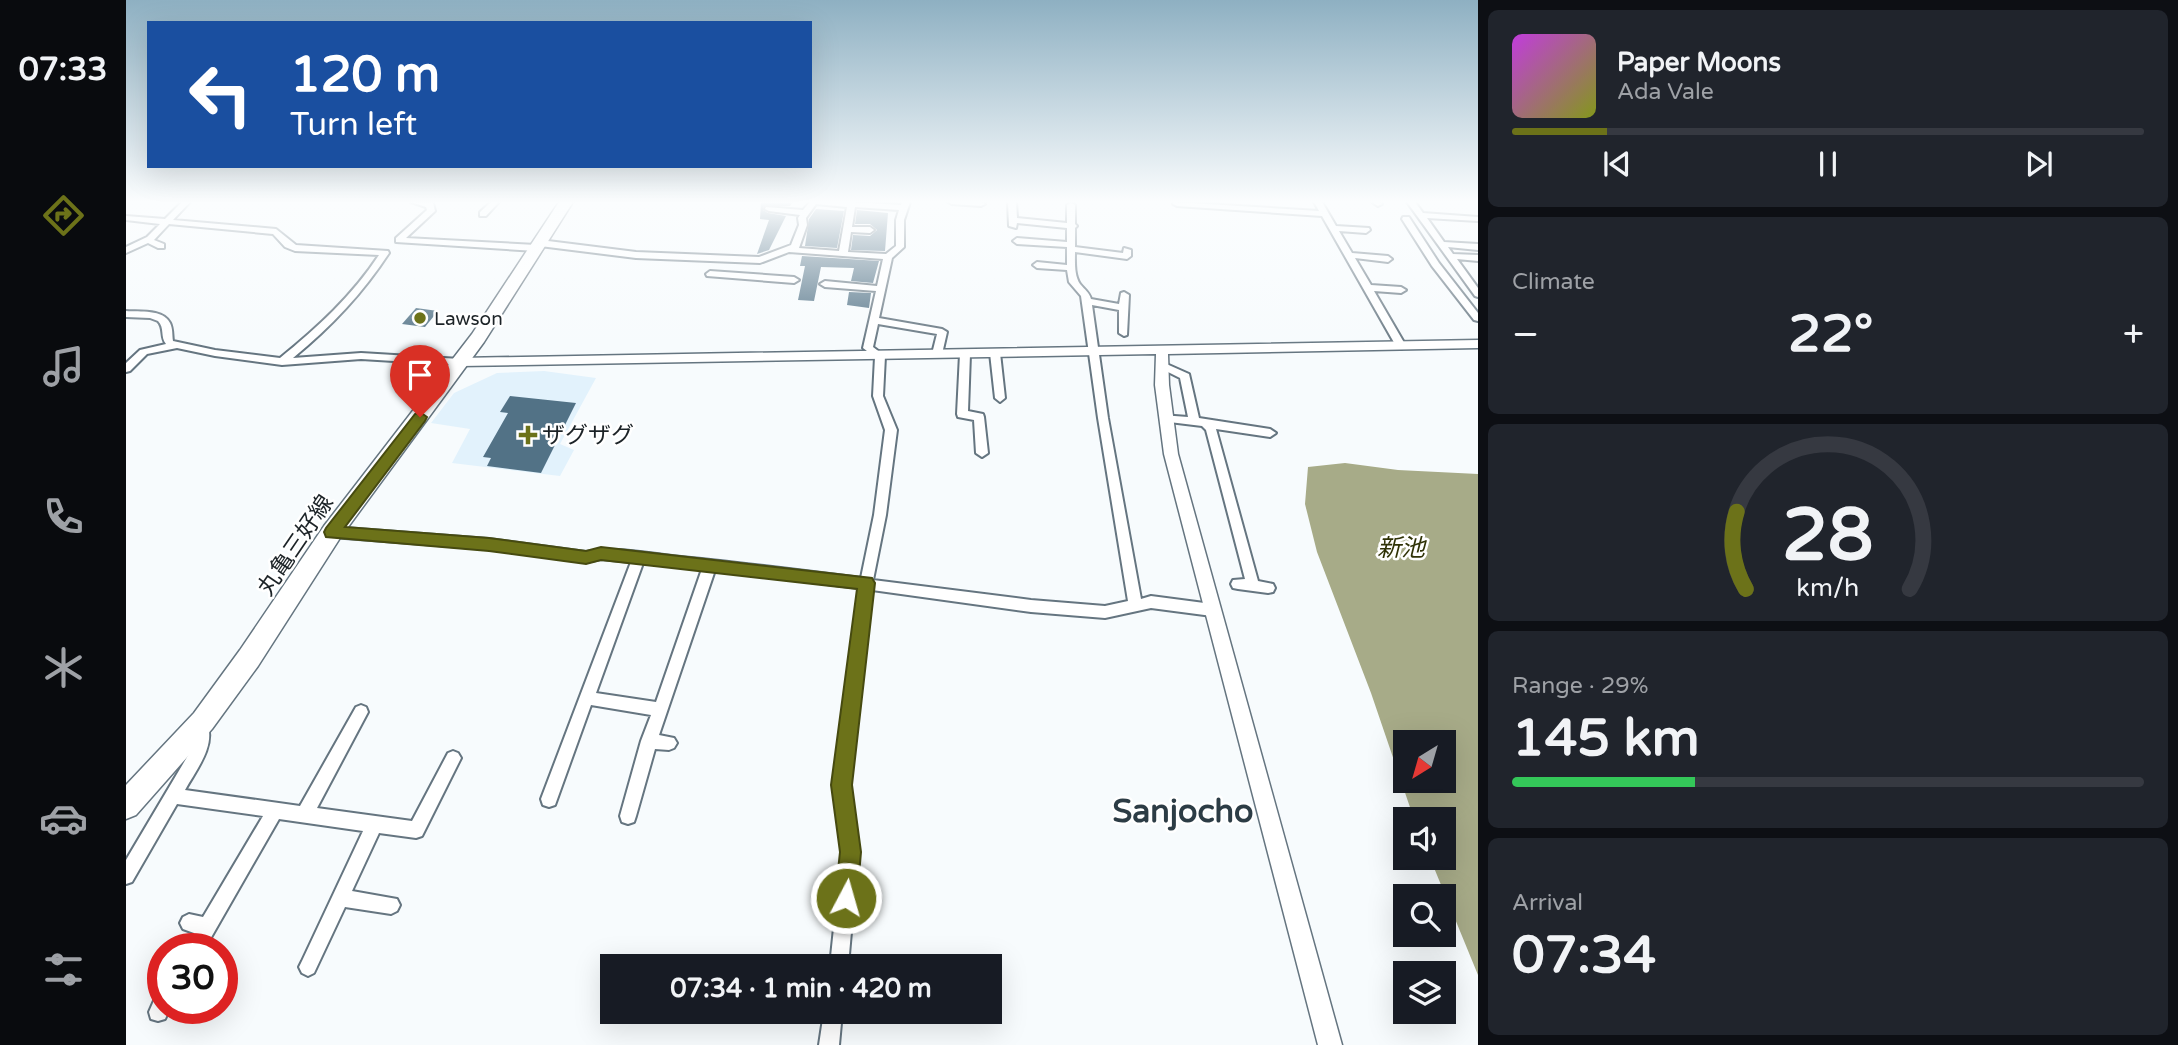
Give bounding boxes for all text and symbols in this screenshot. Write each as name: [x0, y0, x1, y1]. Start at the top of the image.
text: 120 m: [290, 46, 440, 105]
text: Paper Moons: [1617, 47, 1781, 78]
icon: left: [175, 49, 266, 140]
text: 07:33: [19, 51, 107, 89]
text: Ada Vale: [1617, 78, 1714, 106]
text: Turn left: [290, 106, 417, 144]
icon: previous: [1598, 145, 1636, 183]
icon: pause: [1809, 145, 1847, 183]
icon: next: [2020, 145, 2058, 183]
icon: directions: [39, 191, 88, 240]
text: Climate: [1512, 268, 1595, 296]
text: 22°: [1788, 303, 1873, 366]
place label: Lawson: [434, 308, 503, 330]
marker: Lawson: [412, 310, 428, 326]
text: −: [1512, 312, 1539, 358]
text: +: [2123, 312, 2144, 358]
icon: music: [39, 342, 88, 391]
pin: [390, 345, 450, 417]
icon: arrive: [401, 356, 439, 394]
place label: ザグザグ: [542, 422, 634, 450]
marker: ザグザグ: [520, 427, 536, 443]
street label: 丸亀三好線: [252, 490, 340, 601]
icon: phone: [39, 492, 88, 541]
text: 28: [1782, 492, 1874, 580]
water label: 新池: [1377, 534, 1427, 563]
text: km/h: [1797, 572, 1859, 602]
icon: climate: [39, 643, 88, 692]
text: Range · 29%: [1512, 672, 1648, 700]
text: 145 km: [1512, 707, 1700, 770]
north arrow: [1393, 730, 1456, 793]
map controls: [1393, 730, 1456, 1024]
district label: Sanjocho: [1113, 793, 1253, 831]
icon: car: [39, 794, 88, 843]
button: sound: [1393, 807, 1456, 870]
position arrow: [809, 861, 883, 935]
button: search: [1393, 884, 1456, 947]
text: Arrival: [1512, 889, 1583, 917]
text: 07:34: [1512, 924, 1656, 987]
speed limit sign: 30: [147, 933, 238, 1024]
icon: filters: [39, 945, 88, 994]
button: layers: [1393, 961, 1456, 1024]
text: 07:34 · 1 min · 420 m: [670, 973, 932, 1004]

